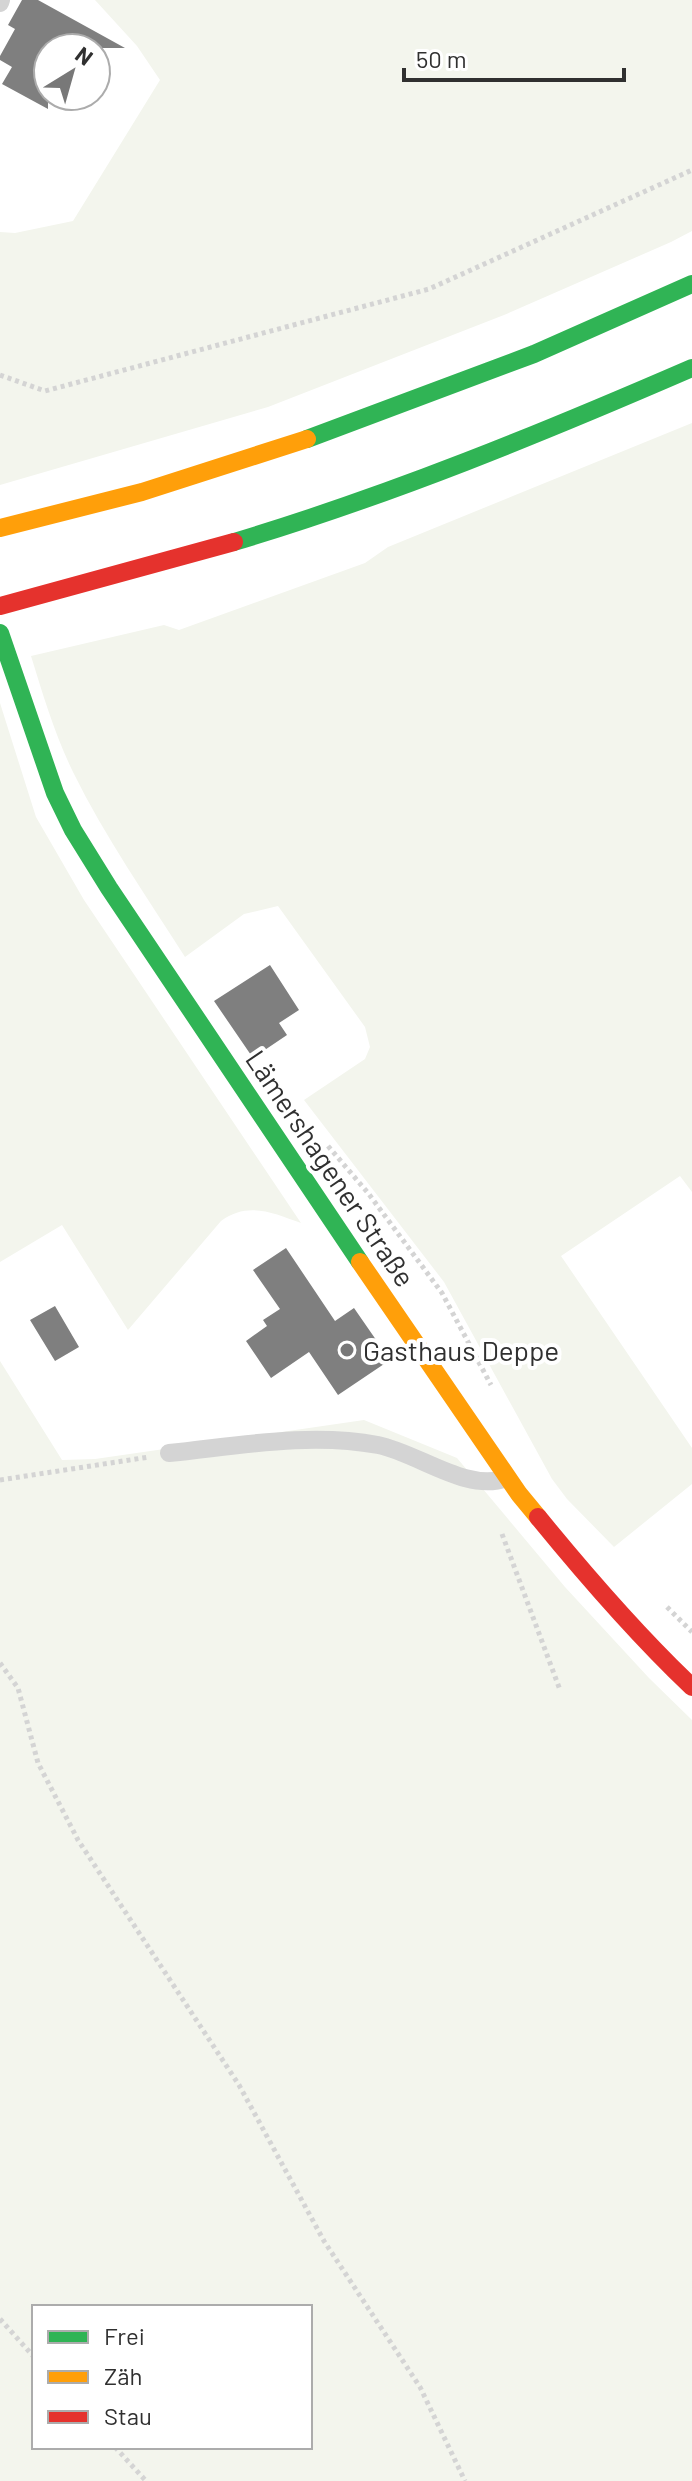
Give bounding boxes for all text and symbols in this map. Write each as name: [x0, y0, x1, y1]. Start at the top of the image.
north arrow: [32, 32, 112, 112]
scale bar: [404, 32, 624, 82]
text: N: [71, 40, 98, 70]
text: 50 m: [416, 44, 467, 73]
street label: Lämershagener Straße: [239, 1043, 423, 1293]
place label: Gasthaus Deppe: [363, 1333, 559, 1367]
marker: Gasthaus Deppe: [338, 1341, 356, 1359]
legend: [32, 2305, 312, 2449]
text: Frei: [104, 2321, 145, 2350]
text: Zäh: [104, 2361, 142, 2390]
text: Stau: [104, 2401, 152, 2430]

